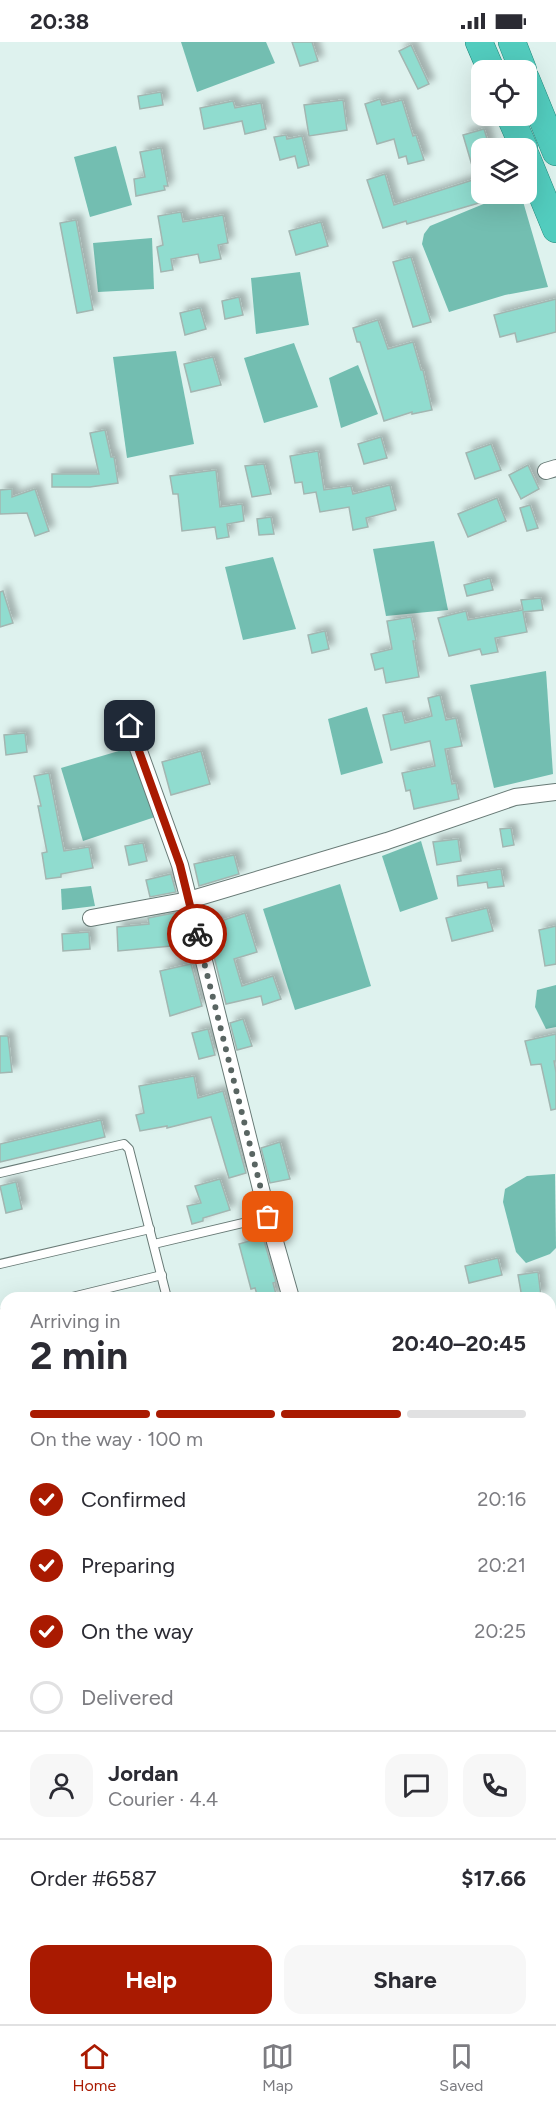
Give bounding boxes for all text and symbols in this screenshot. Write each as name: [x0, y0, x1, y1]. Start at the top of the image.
text: 20:38: [30, 8, 89, 35]
map controls: [471, 60, 537, 204]
button: locate: [471, 60, 537, 126]
button: layers: [471, 138, 537, 204]
pin: [104, 700, 155, 751]
icon: home: [113, 709, 146, 742]
courier: [167, 904, 227, 964]
icon: bike: [181, 918, 214, 951]
pin: [242, 1191, 293, 1242]
icon: bag: [251, 1200, 284, 1233]
text: Arriving in: [30, 1309, 120, 1333]
text: 20:40–20:45: [392, 1330, 526, 1357]
text: 2 min: [30, 1332, 128, 1379]
text: On the way · 100 m: [30, 1427, 203, 1451]
icon: check: [30, 1483, 63, 1516]
text: Confirmed: [81, 1486, 186, 1513]
text: 20:16: [477, 1487, 526, 1511]
icon: check: [30, 1549, 63, 1582]
text: Preparing: [81, 1552, 175, 1579]
text: 20:21: [478, 1553, 526, 1577]
icon: check: [30, 1615, 63, 1648]
text: On the way: [81, 1618, 193, 1645]
text: 20:25: [474, 1619, 526, 1643]
text: Delivered: [81, 1684, 174, 1711]
button: person: [30, 1754, 93, 1817]
button: chat: [385, 1754, 448, 1817]
button: phone: [463, 1754, 526, 1817]
text: Jordan: [108, 1760, 179, 1787]
text: Courier · 4.4: [108, 1787, 218, 1811]
text: Order #6587: [30, 1865, 157, 1892]
text: $17.66: [461, 1865, 526, 1892]
button: Help: [30, 1945, 272, 2014]
button: Share: [284, 1945, 526, 2014]
tab: Home: [73, 2040, 116, 2095]
tab: Map: [261, 2040, 294, 2095]
tab: Saved: [439, 2040, 483, 2095]

